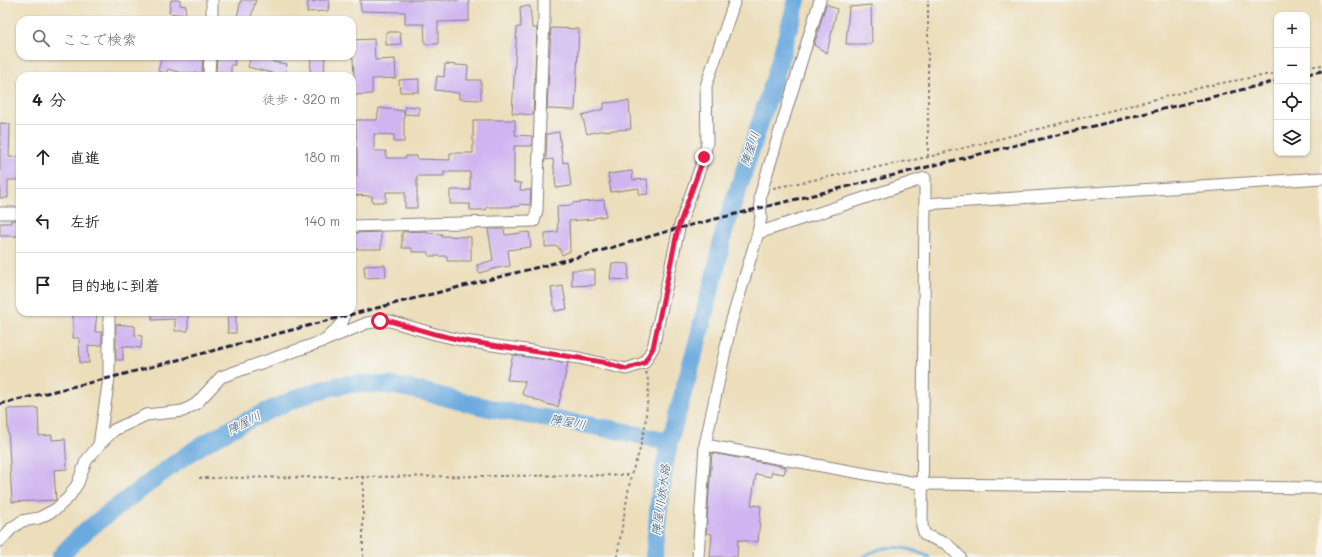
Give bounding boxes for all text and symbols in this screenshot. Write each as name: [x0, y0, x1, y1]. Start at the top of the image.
map controls: [1274, 12, 1310, 156]
button: +: [1274, 12, 1310, 48]
search box: [16, 16, 356, 60]
icon: search: [30, 27, 52, 49]
text: ここで検索: [62, 29, 137, 49]
button: −: [1274, 48, 1310, 84]
button: locate: [1274, 84, 1310, 120]
text: 4 分: [32, 88, 66, 110]
text: 徒歩 · 320 m: [263, 90, 340, 107]
button: layers: [1274, 120, 1310, 156]
water label: 陣屋川: [736, 129, 762, 168]
icon: ahead: [32, 146, 54, 168]
text: 直進: [70, 147, 100, 167]
text: 180 m: [304, 148, 340, 165]
route end: [695, 148, 713, 166]
icon: left: [32, 210, 54, 232]
text: 左折: [70, 211, 100, 231]
text: 140 m: [304, 212, 340, 229]
icon: arrive: [32, 274, 54, 296]
text: 目的地に到着: [70, 275, 160, 295]
route start: [371, 312, 389, 330]
water label: 陣屋川: [224, 407, 263, 437]
water label: 陣屋川: [549, 410, 587, 432]
water label: 陣屋川放水路: [647, 462, 673, 537]

